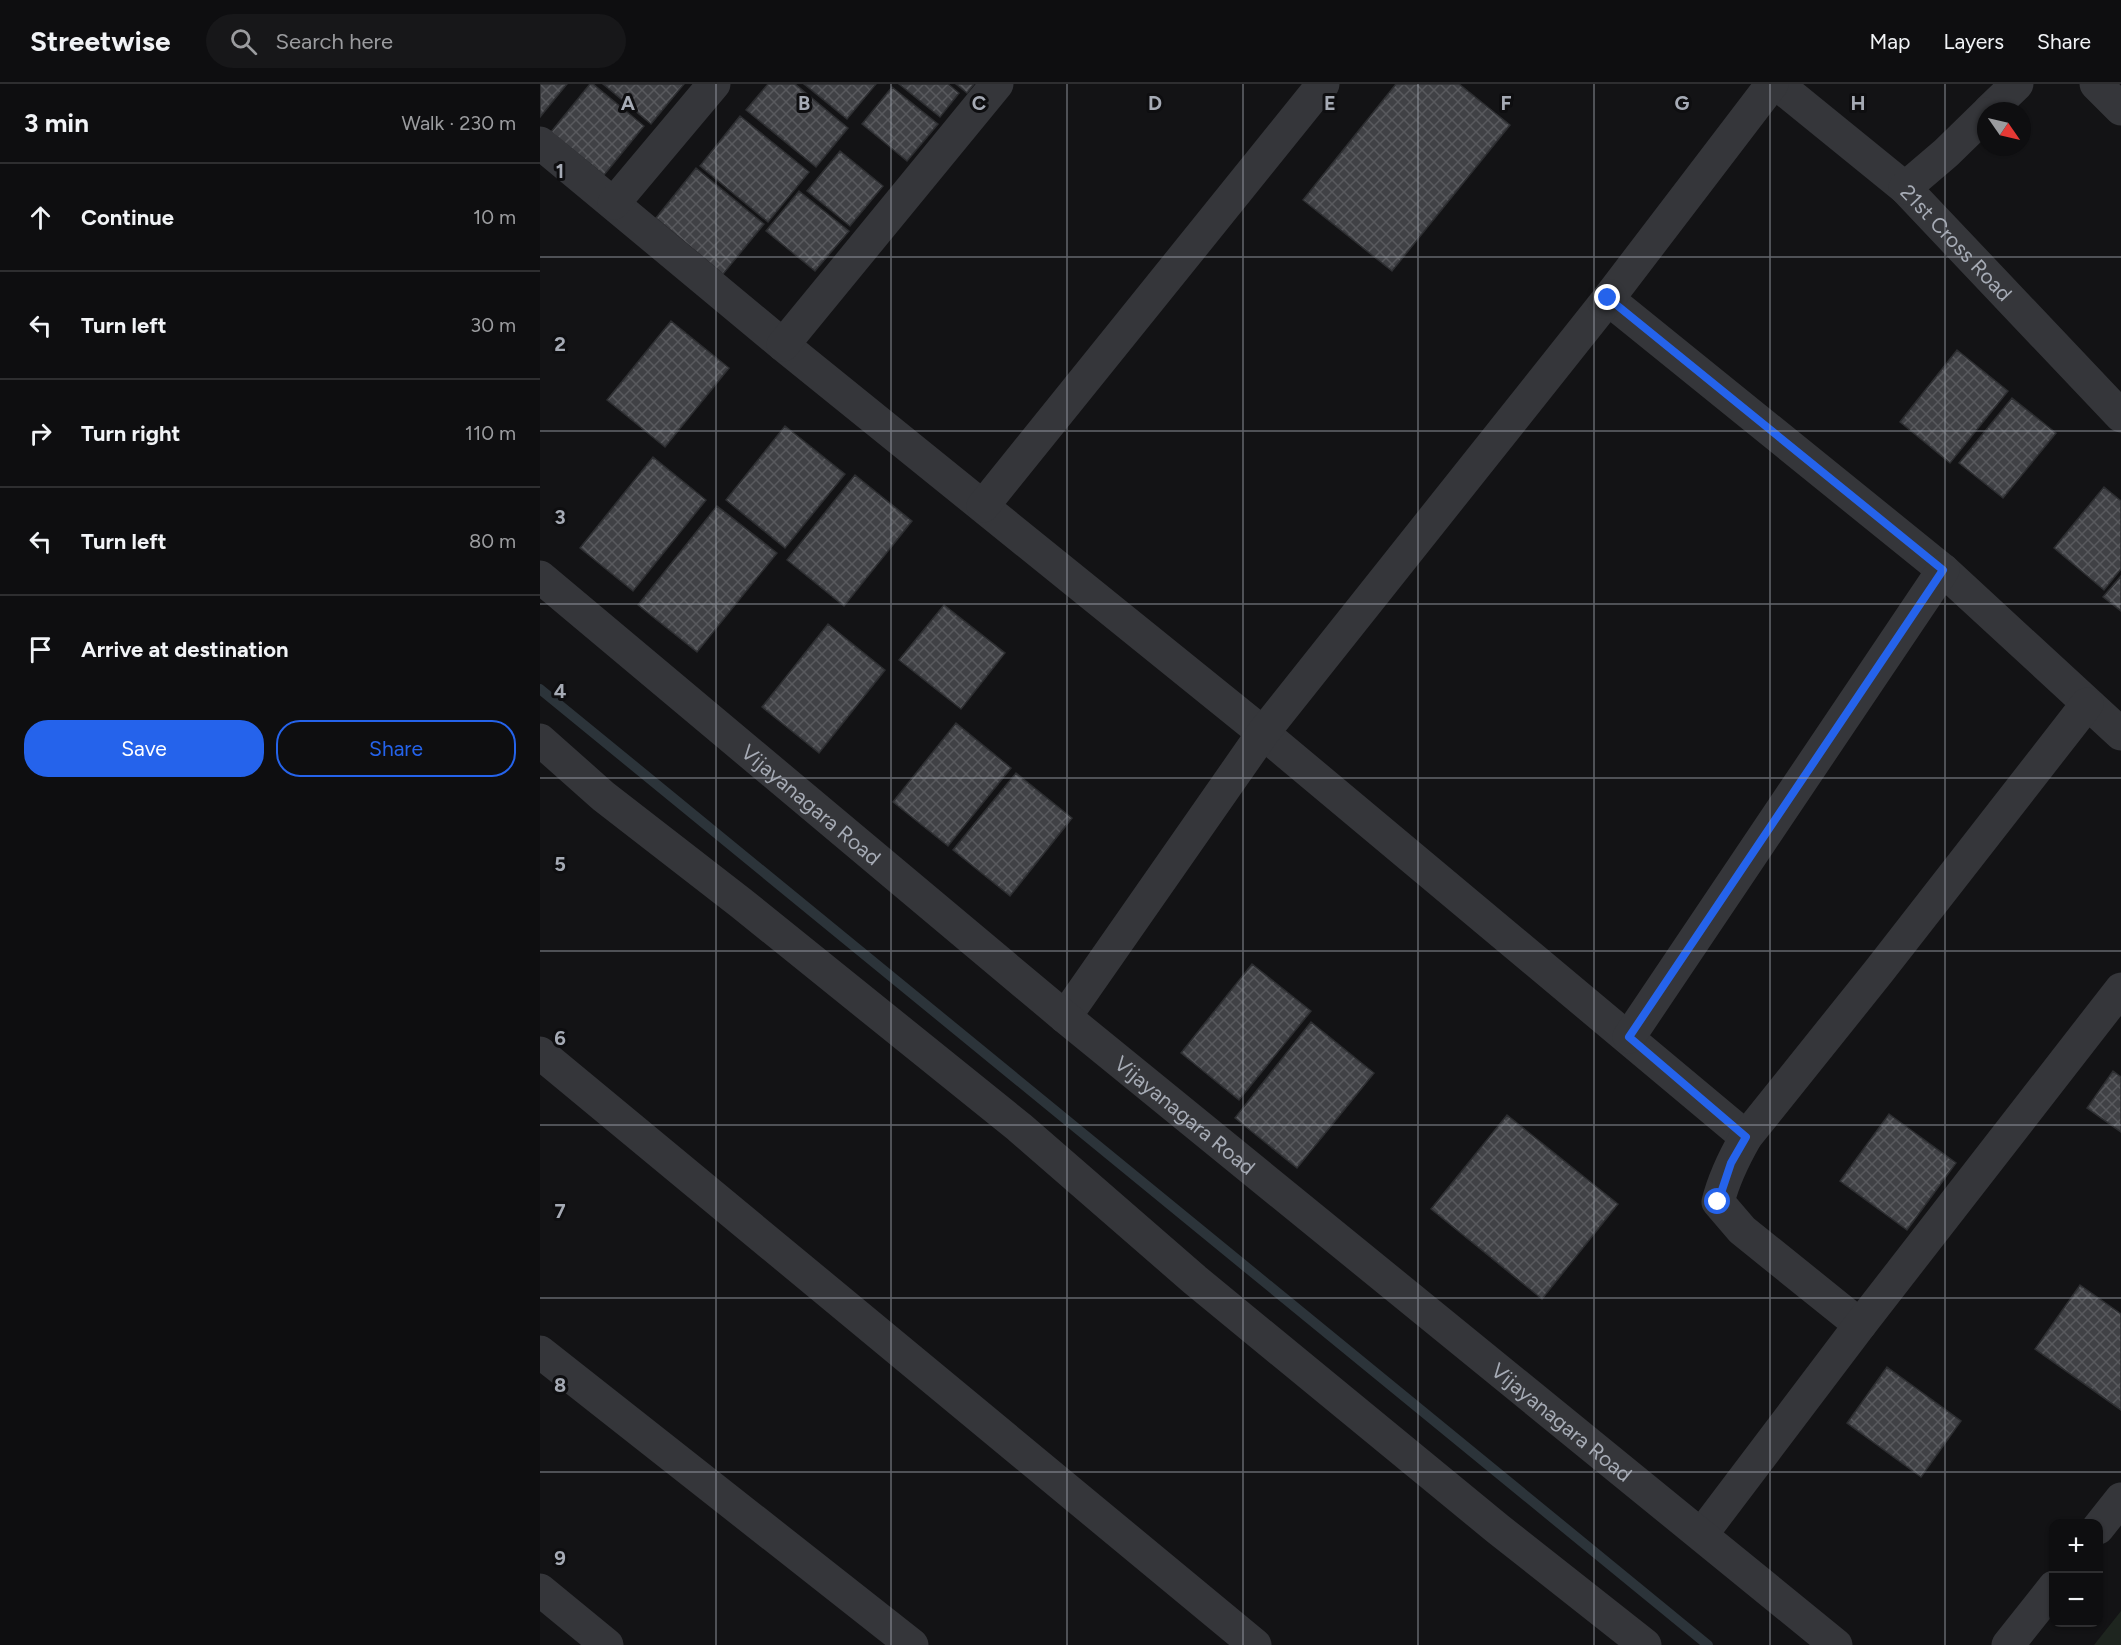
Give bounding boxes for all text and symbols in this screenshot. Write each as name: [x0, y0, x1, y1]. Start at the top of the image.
search box: [206, 14, 626, 68]
text: Streetwise: [30, 24, 170, 58]
icon: search: [227, 25, 260, 58]
text: Search here: [275, 28, 393, 55]
text: Map: [1870, 29, 1910, 54]
text: Layers: [1943, 29, 2004, 54]
text: Share: [2037, 29, 2091, 54]
text: A: [621, 91, 636, 115]
text: B: [798, 91, 810, 115]
text: C: [972, 91, 986, 115]
text: D: [1148, 91, 1162, 115]
text: E: [1324, 91, 1336, 115]
text: F: [1500, 91, 1512, 115]
text: G: [1675, 91, 1690, 115]
text: H: [1851, 91, 1866, 115]
north arrow: [1977, 102, 2031, 156]
text: 3 min: [24, 107, 89, 139]
text: Walk · 230 m: [402, 111, 516, 135]
text: 1: [556, 159, 564, 183]
street label: 21st Cross Road: [1896, 179, 2018, 306]
icon: ahead: [24, 201, 57, 234]
text: Continue: [81, 204, 174, 231]
text: 10 m: [473, 205, 516, 229]
route end: [1594, 284, 1620, 310]
icon: left: [24, 309, 57, 342]
text: Turn left: [81, 312, 167, 339]
text: 30 m: [470, 313, 516, 337]
text: 2: [554, 332, 566, 356]
icon: right: [24, 417, 57, 450]
text: Turn right: [81, 420, 180, 447]
text: 110 m: [465, 421, 516, 445]
text: 3: [554, 505, 566, 529]
icon: left: [24, 525, 57, 558]
text: Turn left: [81, 528, 167, 555]
text: 80 m: [469, 529, 516, 553]
icon: arrive: [24, 633, 57, 666]
text: Arrive at destination: [81, 636, 289, 663]
text: 4: [554, 679, 567, 703]
button: Save: [24, 720, 264, 777]
button: Share: [276, 720, 516, 777]
street label: Vijayanagara Road: [737, 739, 886, 870]
text: 5: [554, 852, 566, 876]
text: 6: [554, 1026, 566, 1050]
street label: Vijayanagara Road: [1110, 1050, 1261, 1180]
route start: [1704, 1188, 1730, 1214]
text: 7: [554, 1199, 566, 1223]
street label: Vijayanagara Road: [1487, 1357, 1637, 1486]
text: 8: [554, 1373, 566, 1397]
map controls: [2049, 1519, 2103, 1627]
button: +: [2049, 1519, 2103, 1573]
text: 9: [554, 1546, 566, 1570]
button: −: [2049, 1573, 2103, 1627]

